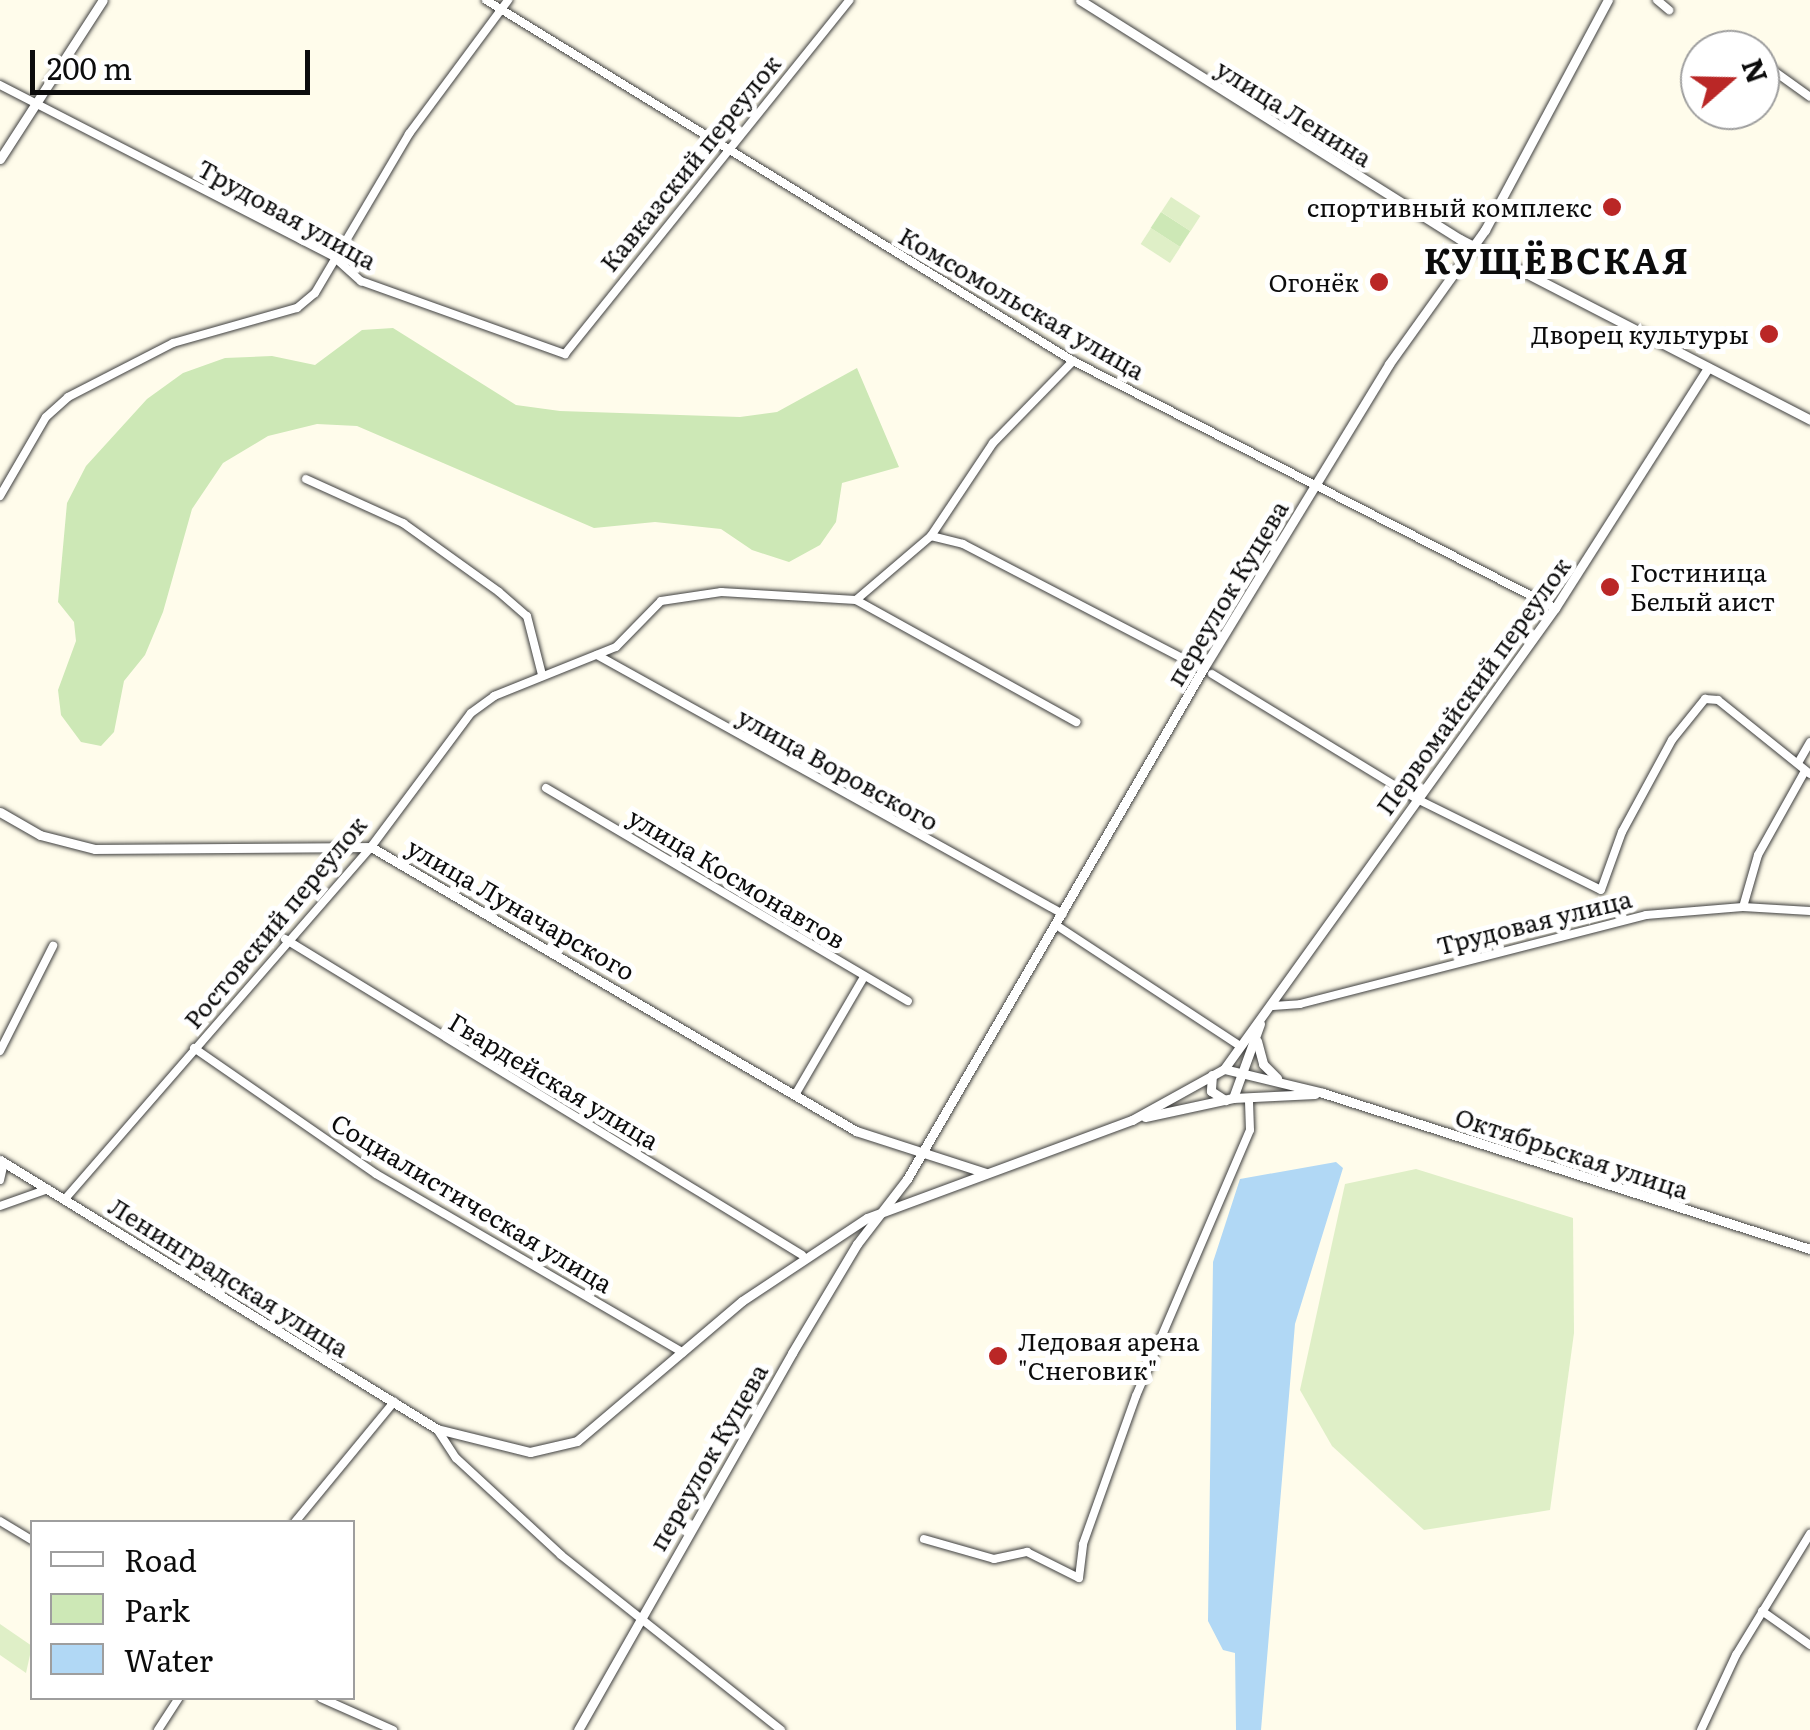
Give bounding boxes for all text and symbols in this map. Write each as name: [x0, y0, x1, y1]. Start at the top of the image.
scale bar: [35, 30, 315, 92]
north arrow: [1680, 30, 1780, 130]
text: 200 m: [47, 45, 132, 89]
street label: Кавказский переулок: [593, 49, 787, 277]
text: N: [1733, 52, 1780, 89]
street label: улица Ленина: [1210, 53, 1378, 173]
street label: Трудовая улица: [192, 152, 382, 276]
place label: спортивный комплекс: [1307, 192, 1592, 222]
marker: спортивный комплекс: [1601, 196, 1623, 218]
street label: Комсомольская улица: [894, 220, 1150, 386]
district label: КУЩЁВСКАЯ: [1423, 238, 1691, 280]
place label: Огонёк: [1269, 267, 1359, 297]
marker: Огонёк: [1368, 271, 1390, 293]
place label: Дворец культуры: [1531, 319, 1749, 349]
marker: Дворец культуры: [1758, 323, 1780, 345]
street label: переулок Куцева: [1160, 495, 1294, 691]
street label: Первомайский переулок: [1369, 551, 1577, 821]
place label: Гостиница Белый аист: [1630, 558, 1775, 617]
marker: Гостиница Белый аист: [1599, 576, 1621, 598]
street label: улица Воровского: [732, 701, 944, 837]
street label: улица Космонавтов: [623, 801, 851, 955]
street label: Ростовский переулок: [177, 810, 373, 1034]
street label: улица Луначарского: [402, 831, 640, 987]
street label: Трудовая улица: [1433, 883, 1635, 961]
street label: Гвардейская улица: [444, 1006, 664, 1156]
street label: Октябрьская улица: [1452, 1101, 1692, 1205]
street label: Социалистическая улица: [326, 1107, 618, 1299]
street label: Ленинградская улица: [103, 1191, 355, 1363]
place label: Ледовая арена "Снеговик": [1018, 1327, 1199, 1386]
marker: Ледовая арена "Снеговик": [987, 1345, 1009, 1367]
street label: переулок Куцева: [642, 1358, 774, 1556]
legend: [30, 1520, 355, 1700]
text: Road: [124, 1537, 197, 1581]
text: Park: [124, 1587, 190, 1631]
text: Water: [124, 1637, 213, 1681]

